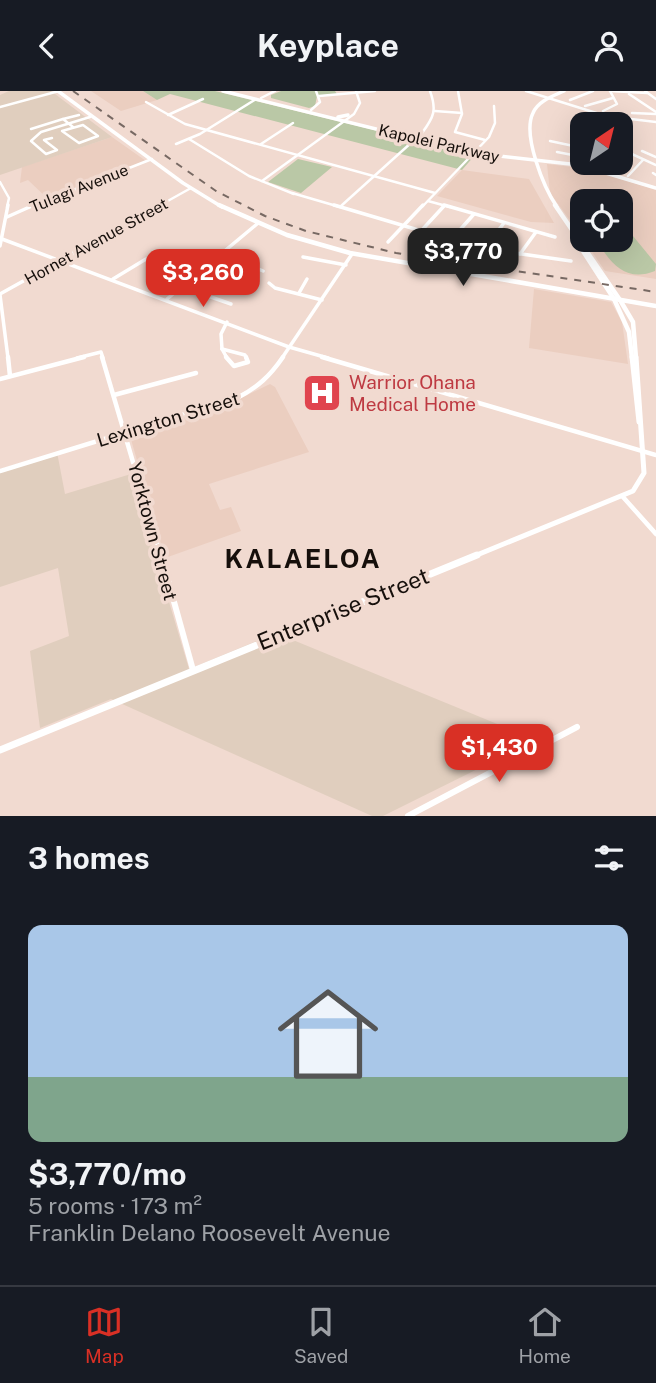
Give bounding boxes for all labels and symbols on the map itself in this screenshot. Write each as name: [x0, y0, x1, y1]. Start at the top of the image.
north arrow: [570, 112, 634, 175]
street label: Kapolei Parkway: [377, 120, 502, 167]
street label: Tulagi Avenue: [27, 160, 131, 217]
street label: Hornet Avenue Street: [21, 194, 171, 289]
pin: $3,770: [406, 229, 520, 288]
pin: $3,260: [146, 249, 260, 309]
place label: Warrior Ohana Medical Home: [349, 371, 476, 415]
hospital icon: Warrior Ohana Medical Home: [301, 372, 343, 414]
street label: Lexington Street: [94, 387, 242, 451]
street label: Yorktown Street: [124, 459, 182, 603]
district label: KALAELOA: [224, 543, 382, 574]
street label: Enterprise Street: [253, 562, 433, 655]
pin: $1,430: [442, 725, 556, 784]

